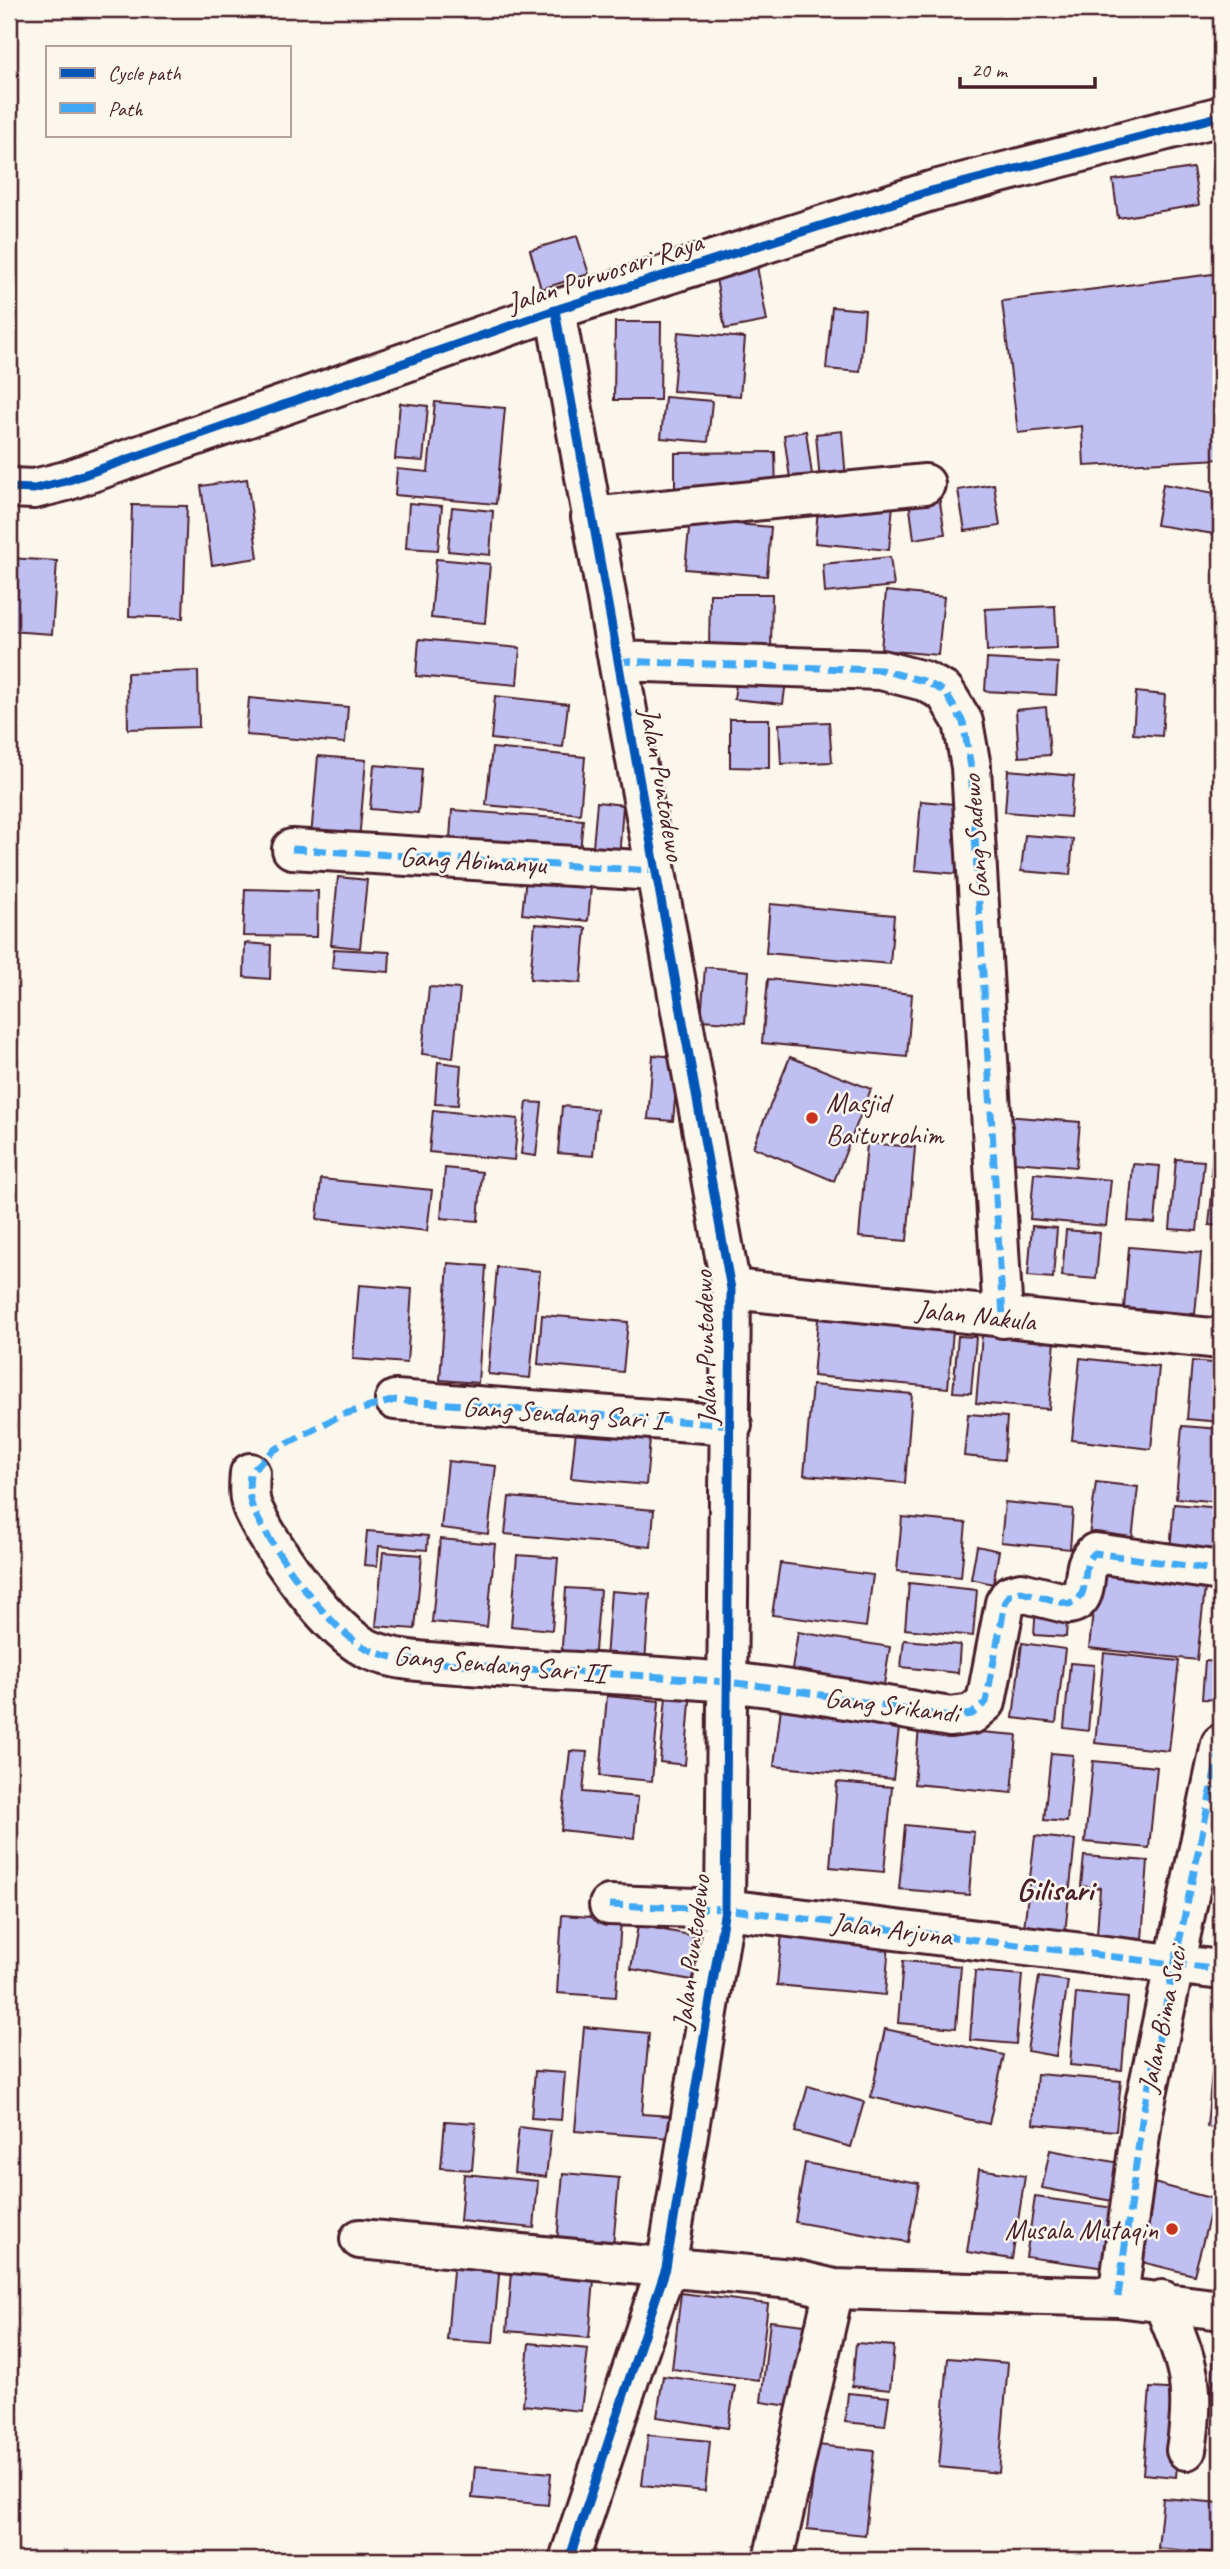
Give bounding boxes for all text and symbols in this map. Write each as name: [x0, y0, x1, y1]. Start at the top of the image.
legend: [46, 46, 290, 136]
scale bar: [960, 46, 1095, 90]
text: 20 m: [971, 57, 1009, 83]
text: Cycle path: [108, 60, 181, 86]
text: Path: [108, 96, 144, 122]
street label: Jalan Purwosari Raya: [501, 223, 709, 321]
street label: Jalan Puntodewo: [632, 703, 694, 865]
street label: Gang Sadewo: [953, 772, 997, 900]
street label: Gang Abimanyu: [399, 839, 549, 881]
place label: Masjid Baiturrohim: [826, 1085, 945, 1152]
marker: Masjid Baiturrohim: [804, 1110, 820, 1126]
street label: Jalan Puntodewo: [685, 1268, 725, 1428]
street label: Jalan Nakula: [913, 1291, 1039, 1339]
street label: Gang Sendang Sari I: [461, 1389, 670, 1438]
street label: Gang Sendang Sari II: [392, 1637, 613, 1691]
street label: Gang Srikandi: [823, 1679, 965, 1731]
district label: Gilisari: [1017, 1869, 1097, 1910]
street label: Jalan Puntodewo: [664, 1871, 718, 2033]
street label: Jalan Arjuna: [828, 1904, 956, 1954]
street label: Jalan Bima Suci: [1129, 1939, 1195, 2097]
place label: Musala Mutaqin: [1005, 2212, 1158, 2247]
marker: Musala Mutaqin: [1164, 2221, 1180, 2237]

